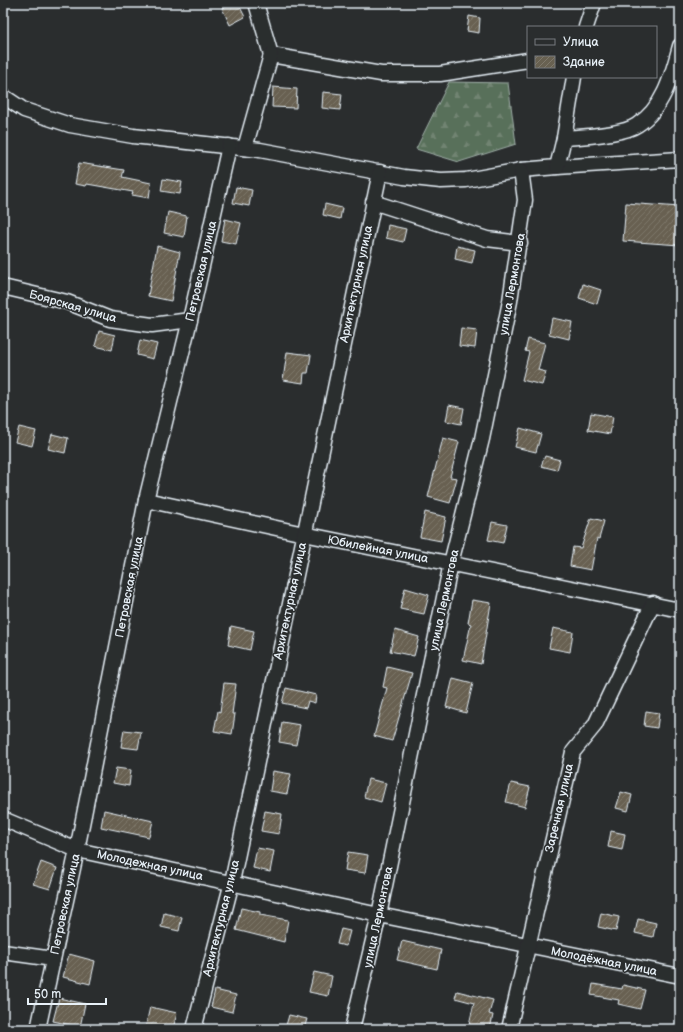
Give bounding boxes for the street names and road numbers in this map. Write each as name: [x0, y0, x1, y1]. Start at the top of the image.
street label: Петровская улица: [183, 219, 220, 323]
street label: Архитектурная улица: [337, 224, 376, 345]
street label: улица Лермонтова: [496, 232, 529, 336]
street label: Боярская улица: [27, 287, 118, 326]
street label: Юбилейная улица: [326, 532, 430, 567]
street label: Петровская улица: [112, 535, 147, 639]
street label: Архитектурная улица: [271, 541, 310, 662]
street label: улица Лермонтова: [426, 548, 463, 652]
street label: Заречная улица: [542, 762, 577, 854]
street label: Молодежная улица: [95, 847, 204, 884]
street label: Петровская улица: [47, 852, 84, 956]
street label: Архитектурная улица: [200, 858, 243, 979]
street label: улица Лермонтова: [360, 865, 397, 969]
street label: Молодёжная улица: [549, 944, 658, 979]

